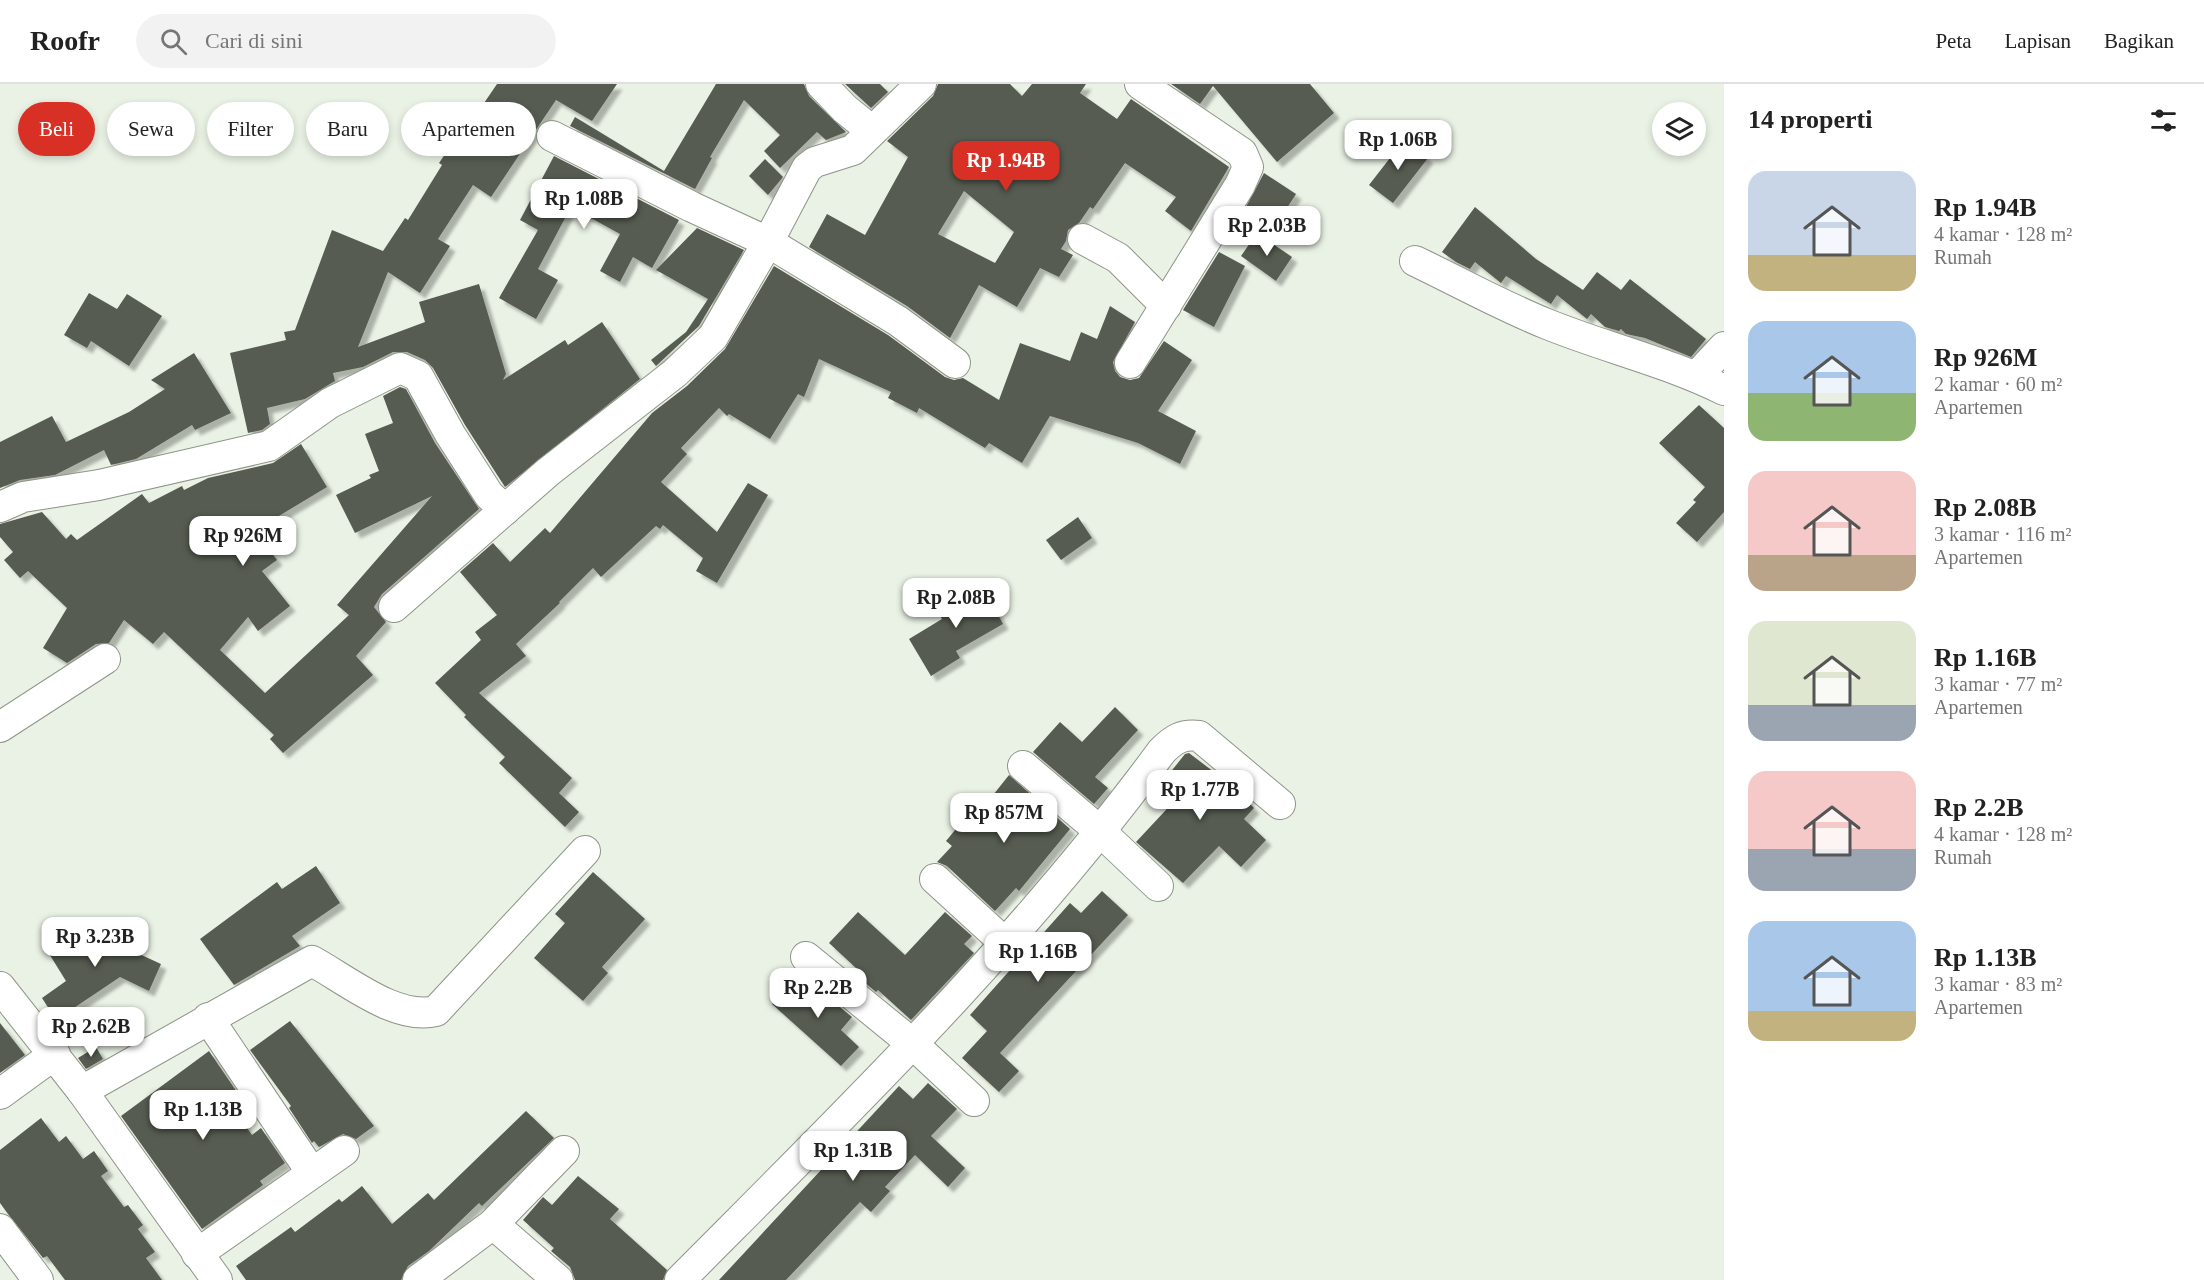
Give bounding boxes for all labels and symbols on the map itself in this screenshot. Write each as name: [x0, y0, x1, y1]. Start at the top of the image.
pin: Rp 1.06B: [1336, 120, 1460, 171]
pin: Rp 1.94B: [944, 141, 1068, 192]
pin: Rp 1.08B: [522, 179, 646, 230]
pin: Rp 2.03B: [1205, 206, 1329, 257]
pin: Rp 926M: [188, 516, 298, 567]
pin: Rp 2.08B: [894, 578, 1018, 629]
pin: Rp 1.77B: [1138, 770, 1262, 821]
pin: Rp 857M: [949, 793, 1059, 844]
pin: Rp 3.23B: [33, 917, 157, 968]
pin: Rp 1.16B: [976, 932, 1100, 983]
pin: Rp 2.2B: [763, 968, 873, 1019]
pin: Rp 2.62B: [29, 1007, 153, 1058]
pin: Rp 1.13B: [141, 1090, 265, 1141]
pin: Rp 1.31B: [791, 1131, 915, 1182]

